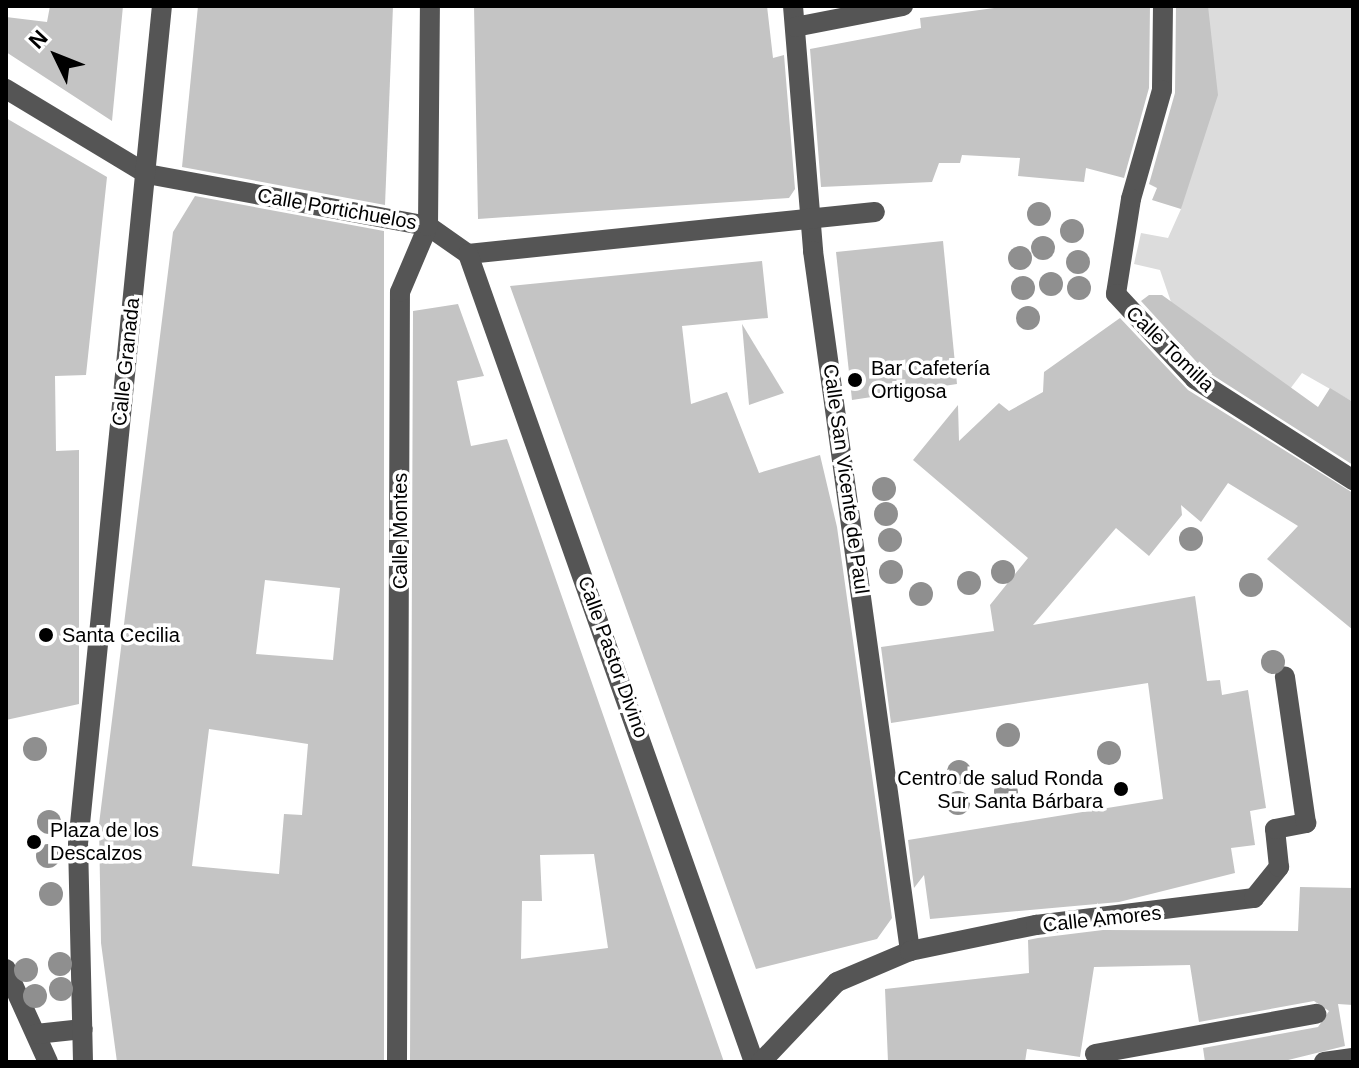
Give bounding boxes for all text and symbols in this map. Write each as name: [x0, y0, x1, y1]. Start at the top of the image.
north arrow: [16, 16, 96, 96]
text: N: [24, 25, 53, 54]
street label: Calle Portichuelos: [256, 183, 418, 235]
street label: Calle Granada: [107, 297, 145, 427]
street label: Calle Tomilla: [1121, 301, 1219, 397]
place label: Bar Cafetería Ortigosa: [871, 356, 990, 403]
street label: Calle San Vicente de Paul: [818, 362, 874, 596]
marker: Bar Cafetería Ortigosa: [846, 371, 864, 389]
street label: Calle Montes: [388, 473, 412, 589]
street label: Calle Pastor Divino: [573, 573, 653, 741]
place label: Santa Cecilia: [62, 623, 180, 647]
marker: Santa Cecilia: [37, 626, 55, 644]
place label: Centro de salud Ronda Sur Santa Bárbara: [897, 766, 1103, 813]
marker: Centro de salud Ronda Sur Santa Bárbara: [1110, 778, 1132, 800]
place label: Plaza de los Descalzos: [50, 818, 159, 865]
marker: Plaza de los Descalzos: [25, 833, 43, 851]
street label: Calle Amores: [1041, 901, 1163, 937]

